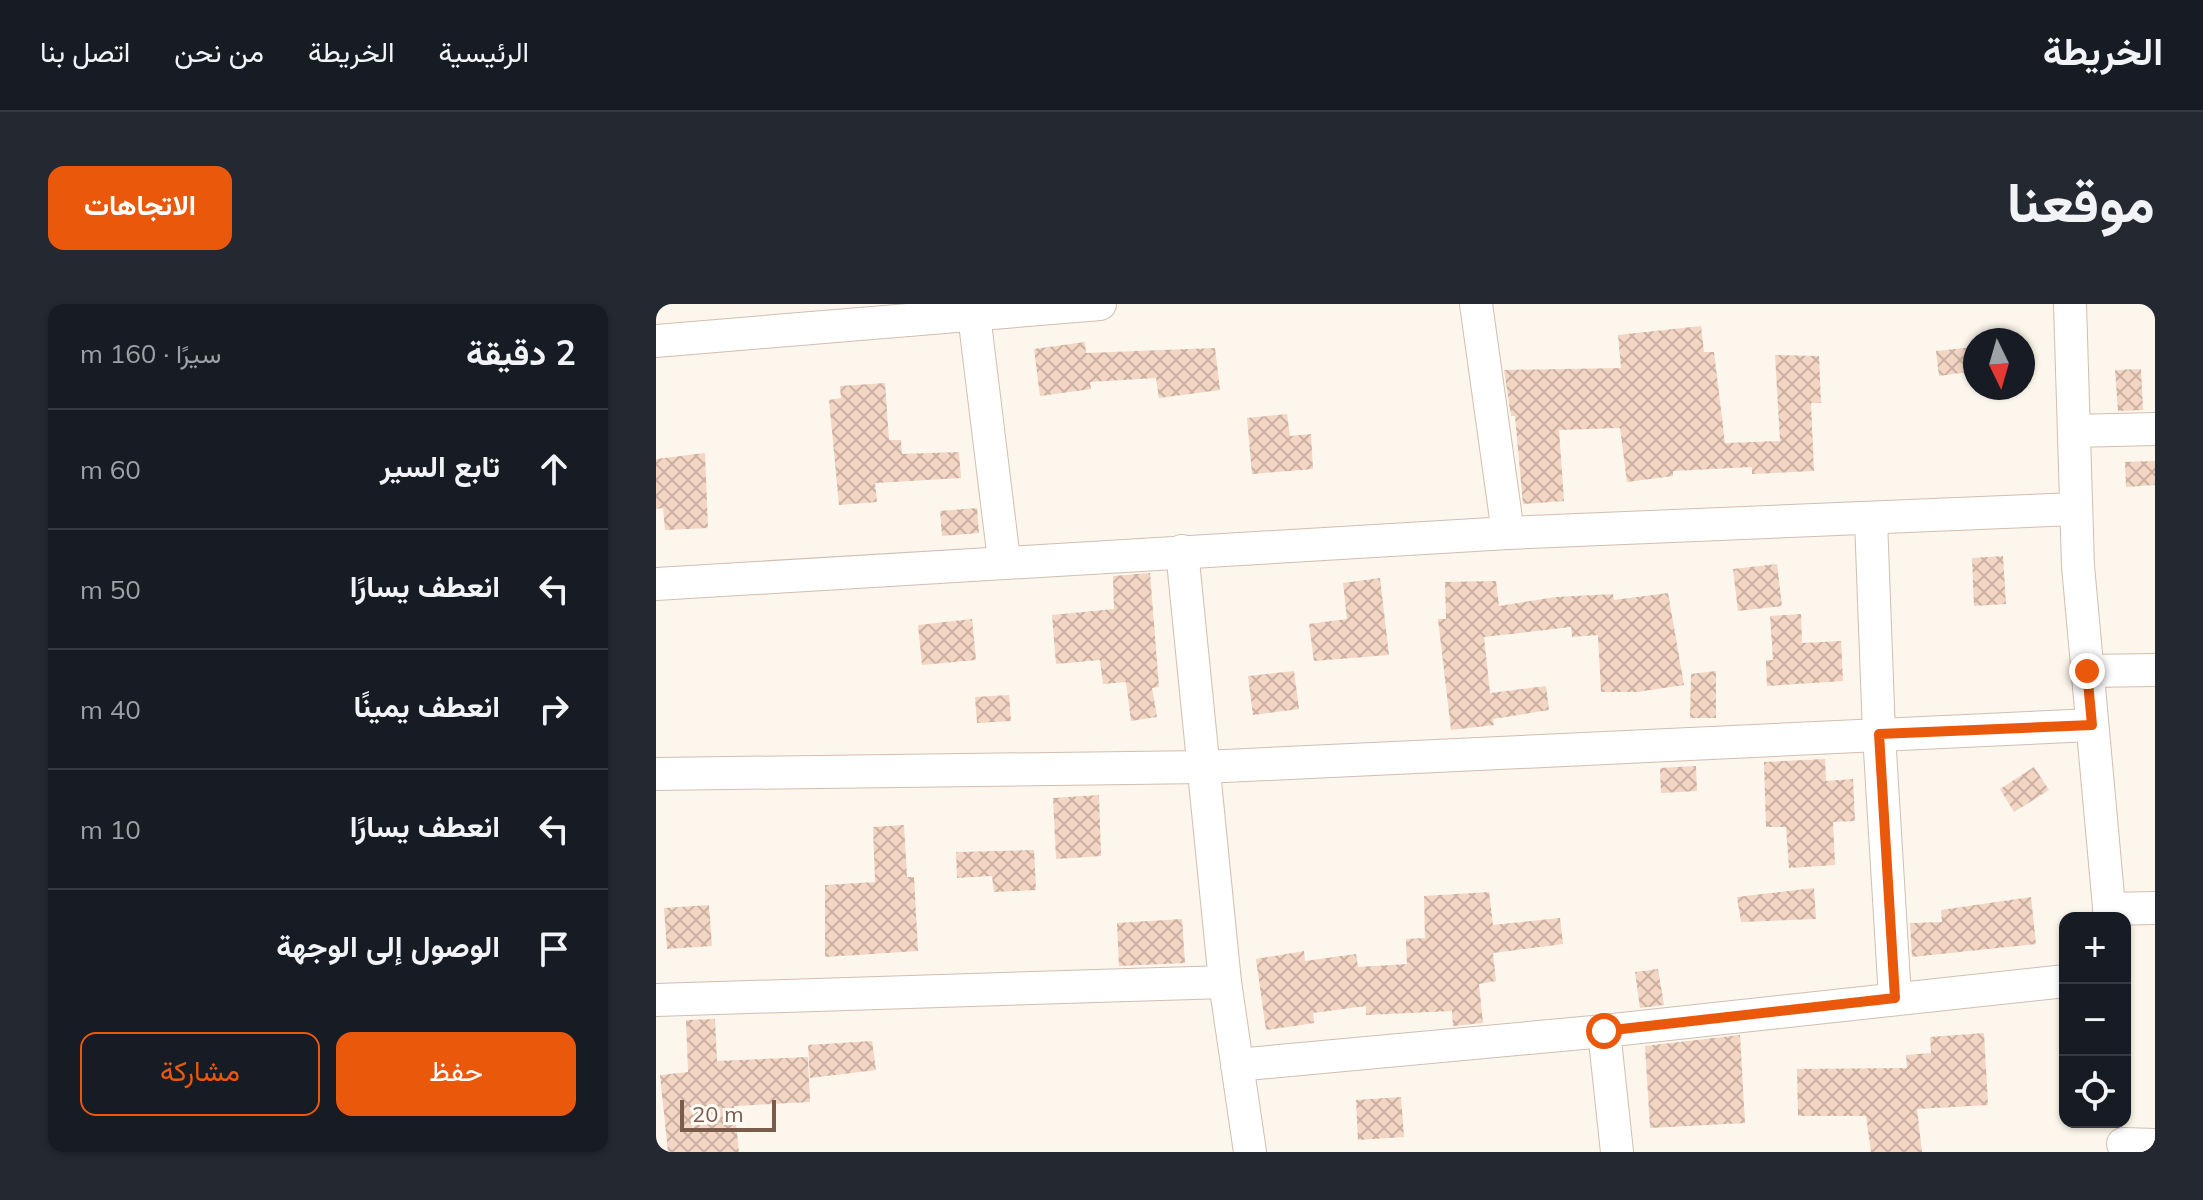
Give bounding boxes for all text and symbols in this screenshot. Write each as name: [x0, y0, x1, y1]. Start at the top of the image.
text: الخريطة: [2043, 27, 2163, 75]
text: اتصل بنا: [40, 34, 130, 69]
text: من نحن: [174, 34, 264, 69]
text: الخريطة: [308, 34, 395, 69]
text: الرئيسية: [439, 34, 529, 69]
button: الاتجاهات: [48, 166, 232, 250]
text: موقعنا: [2007, 166, 2155, 236]
north arrow: [1963, 328, 2035, 400]
text: 2 دقيقة: [466, 331, 576, 374]
text: سيرًا · 160 m: [80, 337, 221, 370]
text: تابع السير: [380, 447, 500, 485]
icon: ahead: [532, 447, 576, 491]
text: 60 m: [80, 453, 141, 486]
text: انعطف يسارًا: [350, 567, 500, 605]
icon: left: [532, 567, 576, 611]
text: 50 m: [80, 573, 141, 606]
route end: [2069, 653, 2105, 689]
text: انعطف يمينًا: [354, 687, 500, 725]
icon: right: [532, 687, 576, 731]
text: 40 m: [80, 693, 141, 726]
text: انعطف يسارًا: [350, 807, 500, 845]
icon: left: [532, 807, 576, 851]
text: 10 m: [80, 813, 141, 846]
map controls: [2059, 912, 2131, 1128]
button: +: [2059, 912, 2131, 984]
text: الوصول إلى الوجهة: [276, 927, 500, 965]
icon: arrive: [532, 927, 576, 971]
button: −: [2059, 984, 2131, 1056]
route start: [1586, 1013, 1622, 1049]
button: مشاركة: [80, 1032, 320, 1116]
button: حفظ: [336, 1032, 576, 1116]
button: locate: [2059, 1056, 2131, 1128]
scale bar: [680, 1096, 776, 1132]
text: 20 m: [692, 1100, 743, 1128]

